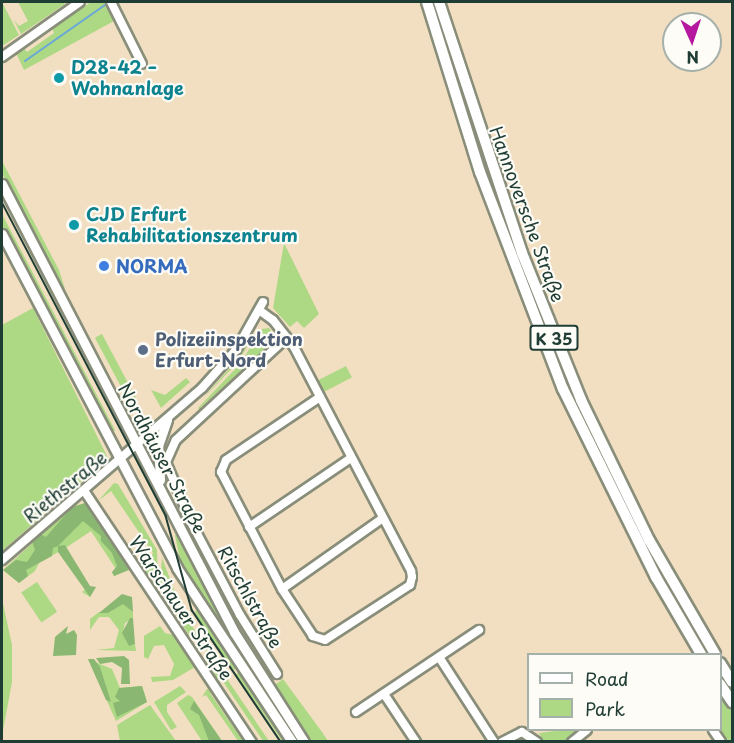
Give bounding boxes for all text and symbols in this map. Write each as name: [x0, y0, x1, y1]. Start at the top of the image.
north arrow: [662, 12, 722, 72]
text: N: [686, 46, 700, 70]
place label: D28-42 – Wohnanlage: [71, 57, 184, 100]
marker: D28-42 – Wohnanlage: [52, 71, 66, 85]
street label: Hannoversche Straße: [485, 122, 569, 306]
place label: CJD Erfurt Rehabilitationszentrum: [86, 204, 298, 246]
marker: CJD Erfurt Rehabilitationszentrum: [67, 218, 81, 232]
place label: NORMA: [116, 255, 188, 277]
marker: NORMA: [97, 259, 111, 273]
road number: K 35: [528, 325, 580, 351]
place label: Polizeiinspektion Erfurt-Nord: [155, 329, 303, 372]
marker: Polizeiinspektion Erfurt-Nord: [136, 343, 150, 357]
street label: Nordhäuser Straße: [113, 379, 211, 537]
street label: Riethstraße: [19, 447, 111, 527]
street label: Warschauer Straße: [124, 531, 238, 685]
street label: Ritschlstraße: [213, 542, 287, 652]
legend: [527, 653, 722, 731]
text: Road: [585, 665, 629, 692]
text: Park: [585, 695, 625, 722]

